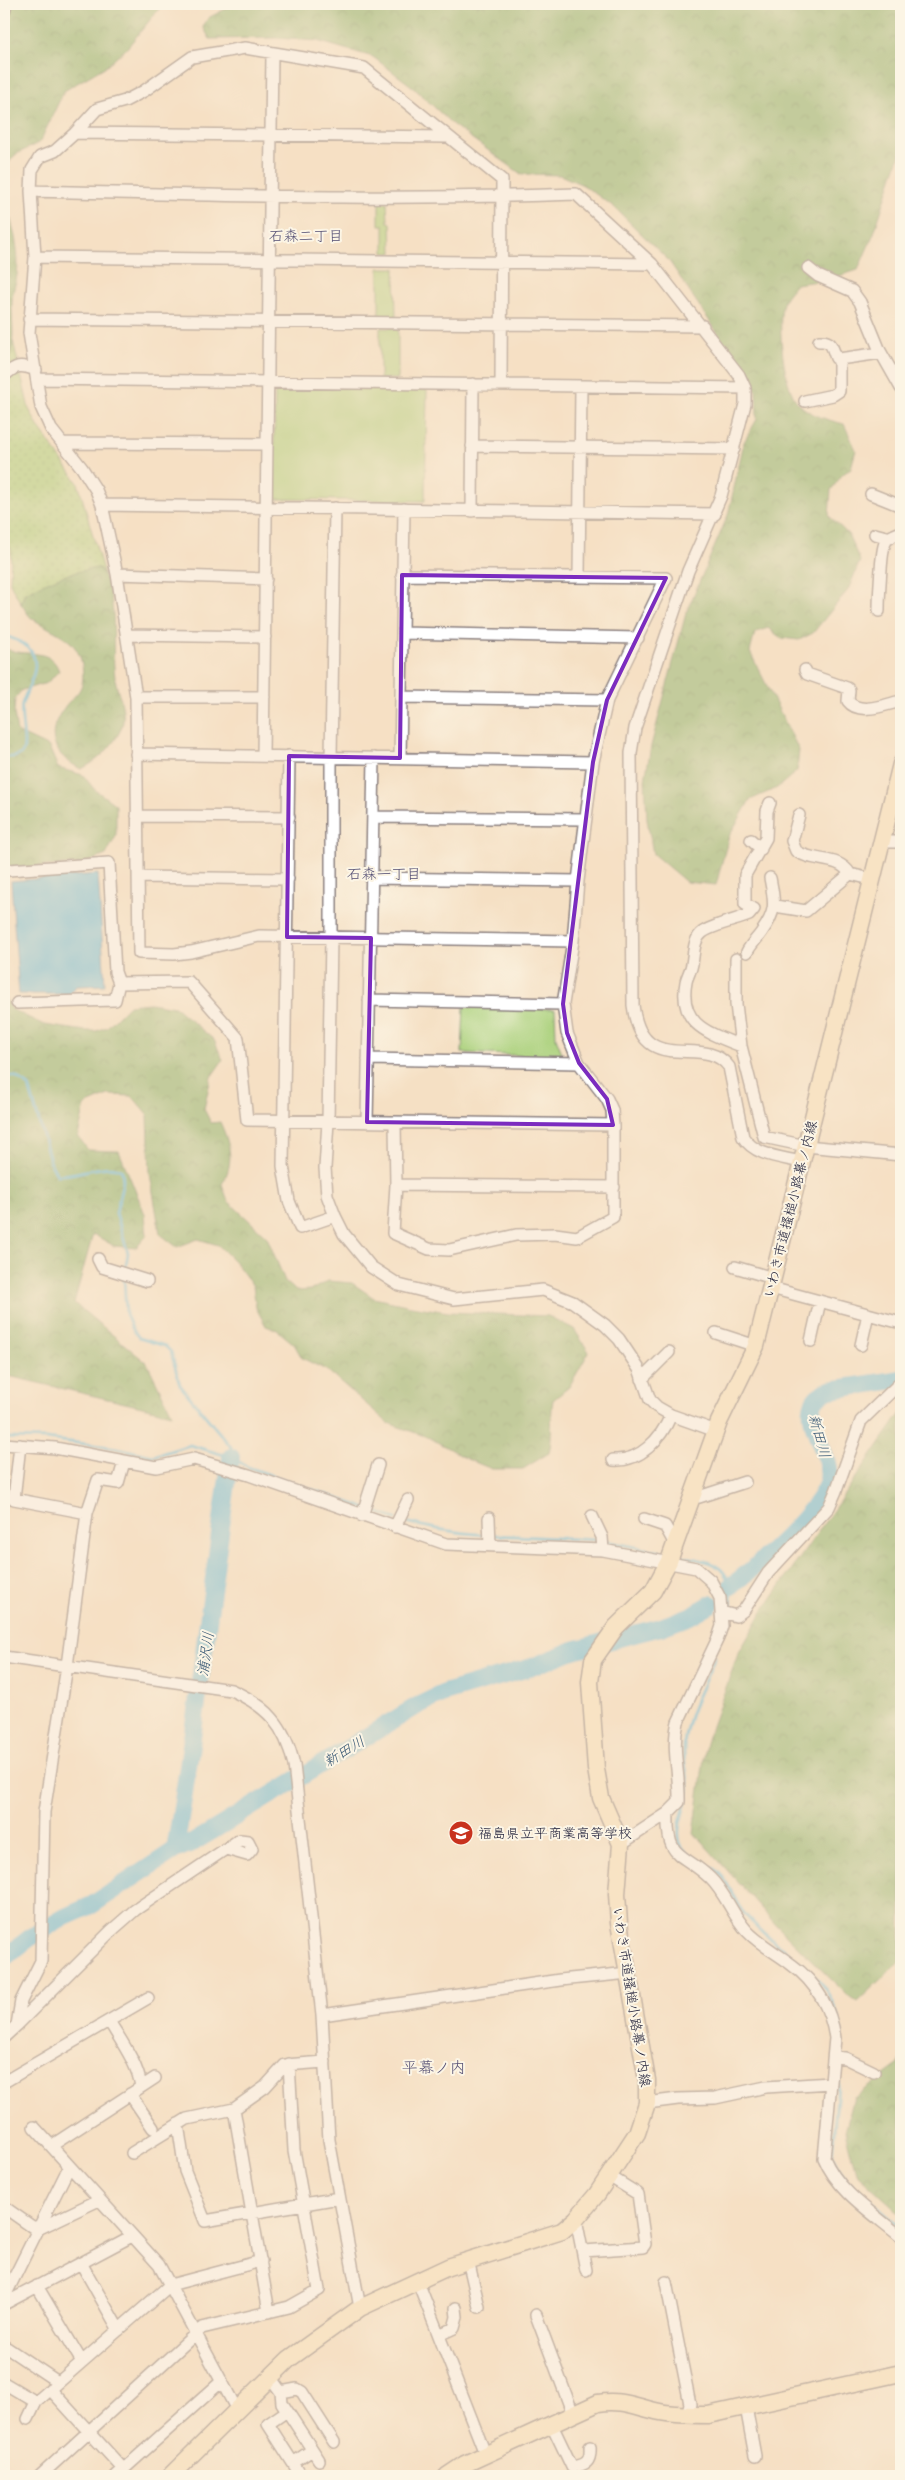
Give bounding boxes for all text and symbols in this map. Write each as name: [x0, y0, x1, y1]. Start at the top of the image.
district label: 石森二丁目: [268, 226, 344, 245]
district label: 石森一丁目: [346, 864, 422, 883]
street label: いわき市道搔槌小路幕ノ内線: [759, 1119, 821, 1299]
water label: 新田川: [805, 1412, 835, 1460]
water label: 浦沢川: [192, 1630, 218, 1678]
water label: 新田川: [320, 1731, 368, 1771]
school or university icon: 福島県立平商業高等学校: [448, 1820, 474, 1846]
place label: 福島県立平商業高等学校: [478, 1824, 632, 1842]
street label: いわき市道搔槌小路幕ノ内線: [609, 1906, 655, 2088]
district label: 平幕ノ内: [402, 2057, 466, 2077]

